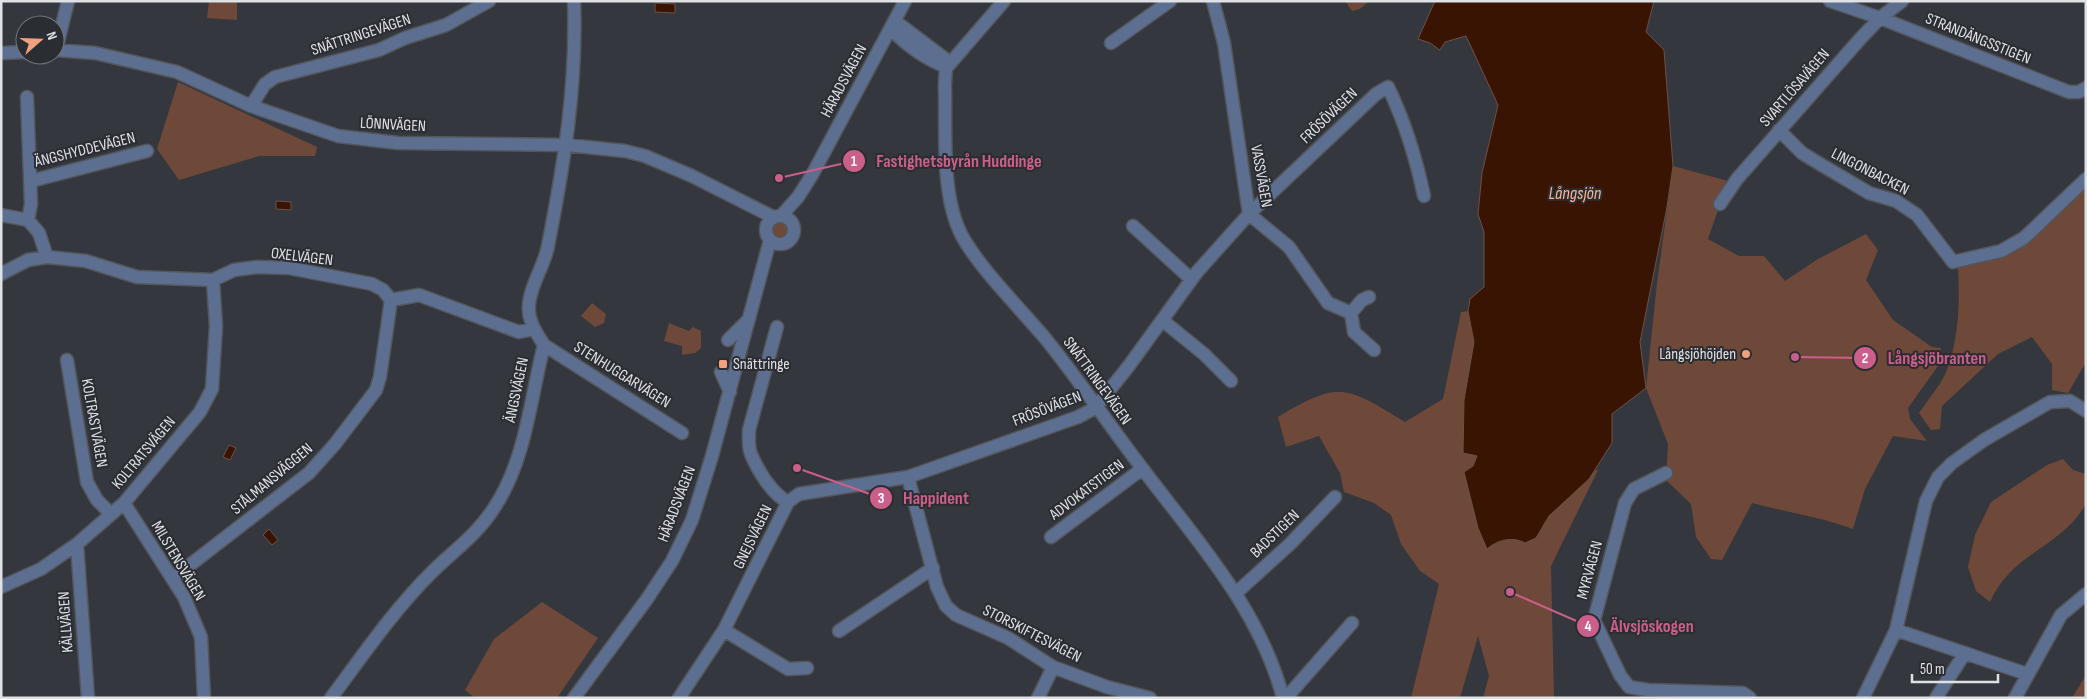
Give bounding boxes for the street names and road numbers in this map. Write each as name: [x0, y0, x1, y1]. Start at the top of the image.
street label: STRANDÄNGSSTIGEN: [1923, 9, 2033, 69]
street label: SNÄTTRINGEVÄGEN: [309, 10, 413, 60]
street label: HÄRADSVÄGEN: [817, 41, 871, 121]
street label: SVARTLÖSAVÄGEN: [1756, 45, 1834, 131]
street label: FRÖSÖVÄGEN: [1296, 84, 1362, 148]
street label: LÖNNVÄGEN: [360, 114, 426, 136]
street label: ÄNGSHYDDEVÄGEN: [32, 128, 137, 172]
street label: VASSVÄGEN: [1246, 143, 1276, 209]
street label: LINGONBACKEN: [1828, 144, 1912, 200]
street label: OXELVÄGEN: [270, 244, 334, 270]
street label: SNÄTTRINGEVÄGEN: [1059, 333, 1135, 429]
street label: STENHUGGARVÄGEN: [570, 338, 674, 412]
street label: ÄNGSVÄGEN: [501, 356, 533, 425]
street label: KOLTRASTVÄGEN: [77, 377, 111, 469]
street label: FRÖSÖVÄGEN: [1010, 387, 1084, 431]
street label: KOLTRATSVÄGEN: [108, 413, 180, 493]
street label: STÅLMANSVÄGGEN: [227, 439, 317, 519]
street label: ADVOKATSTIGEN: [1045, 456, 1128, 525]
street label: HÄRADSVÄGEN: [654, 463, 700, 545]
street label: GNEJSVÄGEN: [729, 502, 777, 572]
street label: BADSTIGEN: [1246, 506, 1304, 562]
street label: MILSTENSVÄGEN: [147, 518, 209, 604]
street label: MYRVÄGEN: [1573, 539, 1607, 601]
street label: KÄLLVÄGEN: [54, 591, 78, 653]
street label: STORSKIFTESVÄGEN: [980, 601, 1084, 667]

